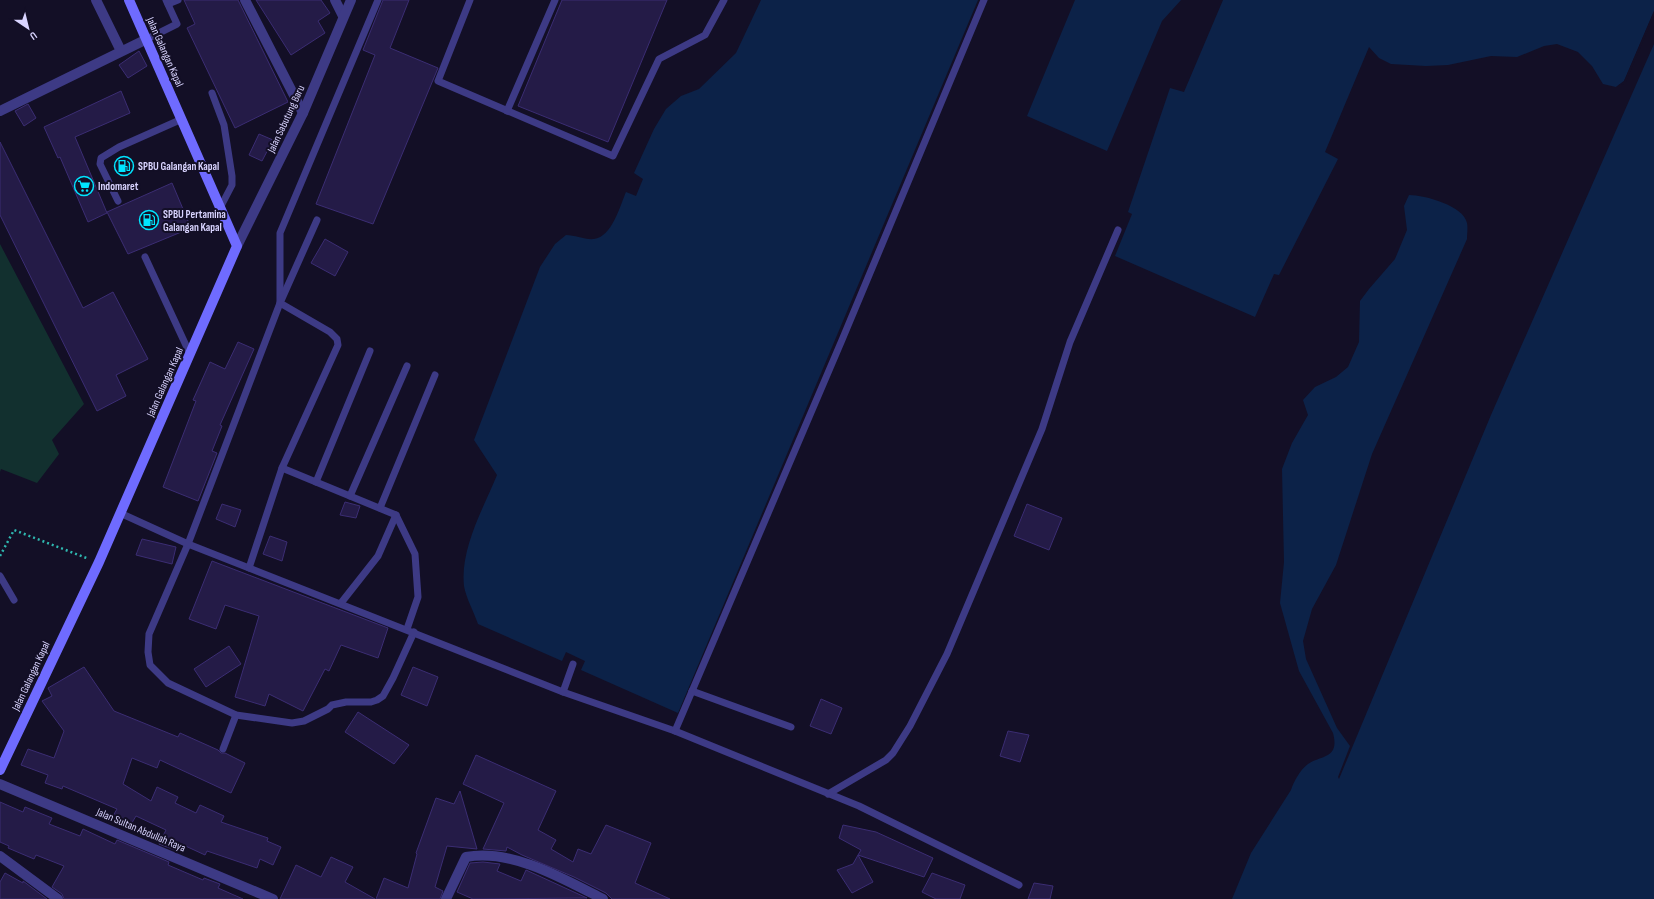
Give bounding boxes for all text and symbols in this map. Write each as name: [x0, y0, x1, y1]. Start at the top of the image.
north arrow: [8, 8, 48, 48]
street label: Jalan Galangan Kapal: [143, 14, 186, 89]
text: U: [27, 29, 40, 43]
street label: Jalan Sabutung Baru: [264, 83, 307, 156]
fuel station icon: SPBU Galangan Kapal: [113, 155, 135, 177]
place label: SPBU Galangan Kapal: [138, 160, 219, 173]
supermarket icon: Indomaret: [73, 175, 95, 197]
place label: Indomaret: [98, 180, 139, 193]
place label: SPBU Pertamina Galangan Kapal: [163, 208, 226, 234]
fuel station icon: SPBU Pertamina Galangan Kapal: [138, 209, 160, 231]
street label: Jalan Galangan Kapal: [143, 345, 186, 420]
street label: Jalan Galangan Kapal: [9, 639, 53, 714]
street label: Jalan Sultan Abdullah Raya: [94, 805, 187, 855]

